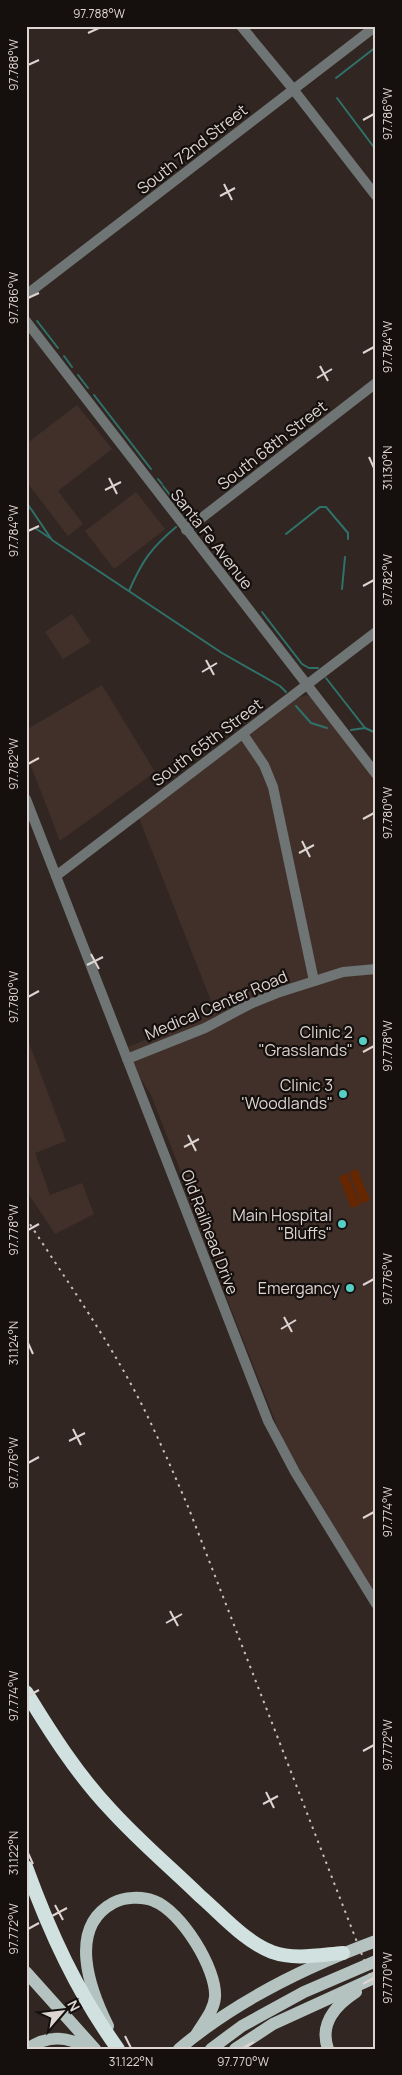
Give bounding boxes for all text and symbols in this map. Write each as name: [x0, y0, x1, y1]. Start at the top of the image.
text: 97.788°W: [73, 5, 126, 22]
text: 97.788°W: [5, 38, 22, 91]
text: 97.786°W: [379, 87, 396, 140]
street label: South 72nd Street: [132, 99, 252, 199]
text: 97.786°W: [5, 271, 22, 324]
text: 97.784°W: [379, 320, 396, 373]
street label: South 68th Street: [213, 395, 331, 495]
text: 31.130°N: [379, 446, 396, 490]
street label: Santa Fe Avenue: [166, 484, 258, 594]
text: 97.784°W: [5, 504, 22, 557]
text: 97.782°W: [379, 553, 396, 606]
street label: South 65th Street: [147, 693, 267, 791]
text: 97.782°W: [5, 737, 22, 790]
text: 97.780°W: [379, 786, 396, 839]
street label: Medical Center Road: [141, 965, 291, 1045]
text: 97.780°W: [5, 970, 22, 1023]
text: 97.778°W: [379, 1019, 396, 1072]
place label: Clinic 2 "Grasslands": [258, 1021, 353, 1061]
marker: Clinic 2 "Grasslands": [357, 1035, 369, 1047]
place label: Clinic 3 'Woodlands": [241, 1074, 333, 1114]
marker: Clinic 3 'Woodlands": [337, 1088, 349, 1100]
street label: Old Railhead Drive: [176, 1166, 244, 1298]
text: 97.778°W: [5, 1203, 22, 1256]
place label: Main Hospital "Bluffs": [232, 1204, 332, 1244]
marker: Main Hospital "Bluffs": [336, 1218, 348, 1230]
text: 97.776°W: [379, 1252, 396, 1305]
place label: Emergancy: [258, 1277, 341, 1299]
marker: Emergancy: [344, 1282, 356, 1294]
text: 31.124°N: [5, 1321, 22, 1365]
text: 97.776°W: [5, 1436, 22, 1489]
text: 97.774°W: [379, 1486, 396, 1538]
text: 97.774°W: [5, 1670, 22, 1722]
text: 97.772°W: [379, 1719, 396, 1771]
text: 31.122°N: [5, 1831, 22, 1875]
text: 97.772°W: [5, 1903, 22, 1955]
text: 97.770°W: [379, 1951, 396, 2004]
north arrow: [38, 1988, 88, 2038]
text: N: [63, 1997, 85, 2015]
text: 31.122°N: [109, 2053, 153, 2070]
text: 97.770°W: [217, 2053, 270, 2070]

